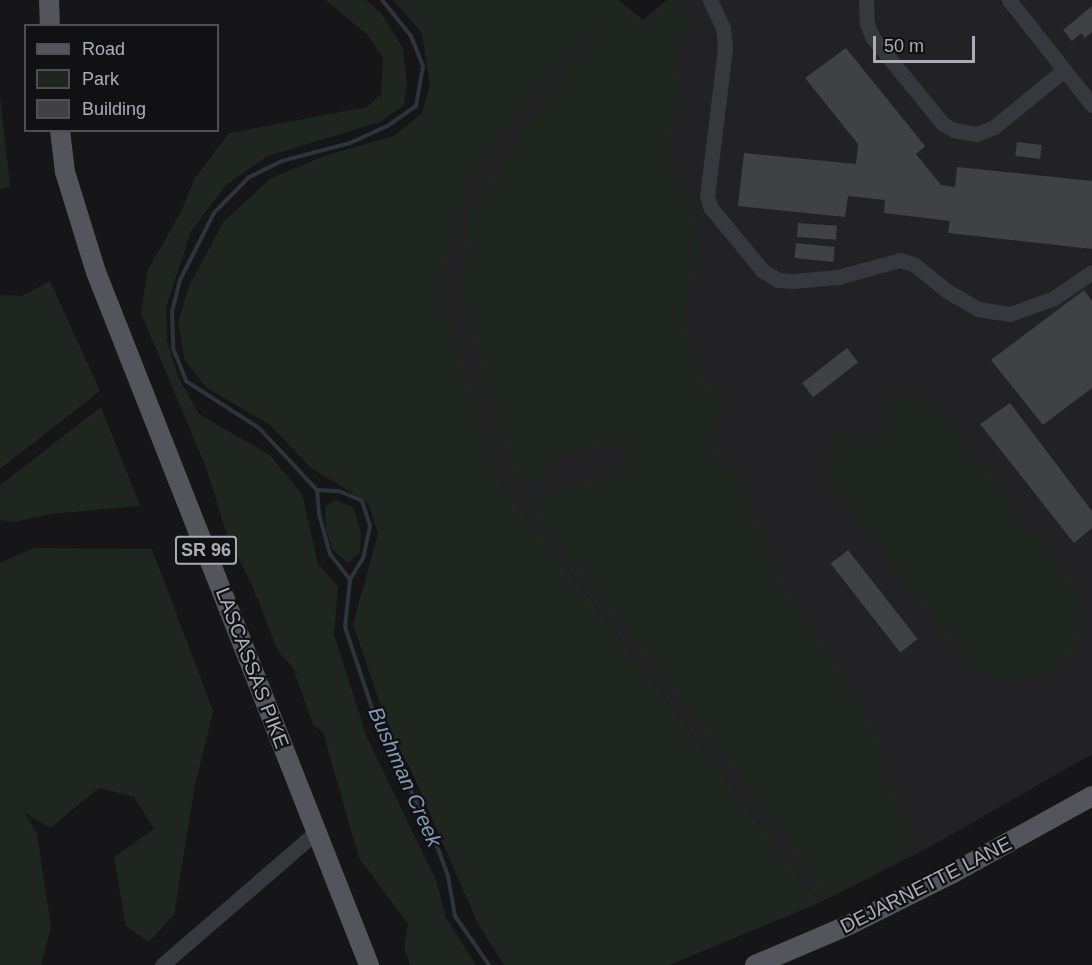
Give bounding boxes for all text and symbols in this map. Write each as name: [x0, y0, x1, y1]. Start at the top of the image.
legend: [24, 24, 219, 132]
scale bar: [876, 24, 978, 62]
text: 50 m: [884, 36, 924, 56]
text: Road: [82, 39, 125, 59]
text: Park: [82, 69, 119, 89]
text: Building: [82, 99, 146, 119]
road number: SR 96: [174, 535, 238, 565]
street label: LASCASSAS PIKE: [210, 584, 294, 752]
water label: Bushman Creek: [363, 703, 447, 851]
street label: DEJARNETTE LANE: [836, 831, 1016, 939]

